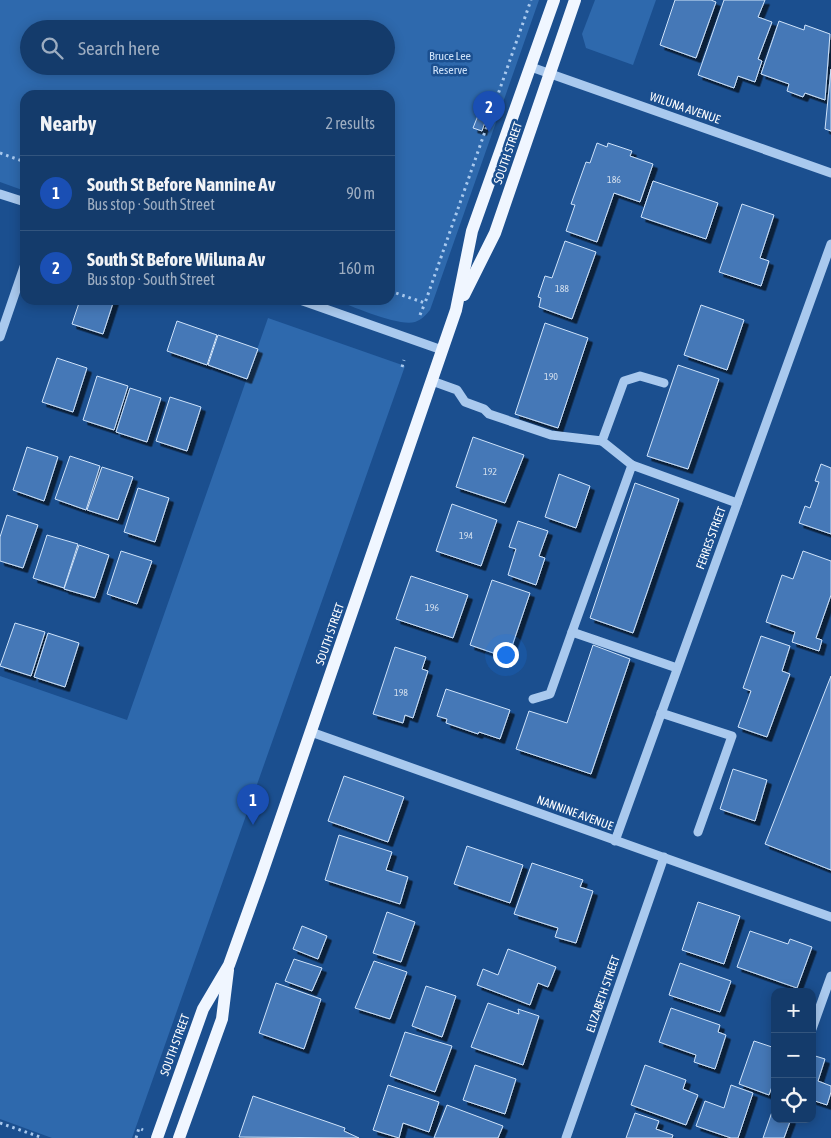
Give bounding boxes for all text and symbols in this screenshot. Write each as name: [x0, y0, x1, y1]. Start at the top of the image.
search box: [20, 20, 395, 75]
icon: search: [38, 34, 66, 62]
text: Search here: [78, 37, 160, 59]
park label: Bruce Lee Reserve: [429, 49, 471, 77]
street label: WILUNA AVENUE: [648, 89, 722, 127]
pin: 2: [473, 91, 505, 132]
text: Nearby: [40, 111, 96, 135]
text: 2 results: [325, 114, 375, 132]
street label: SOUTH STREET: [491, 119, 525, 186]
text: South St Before Nannine Av: [87, 173, 276, 195]
house number: 186: [607, 174, 621, 185]
text: 1: [52, 184, 60, 202]
text: 90 m: [346, 184, 375, 202]
text: Bus stop · South Street: [87, 195, 215, 213]
text: South St Before Wiluna Av: [87, 248, 265, 270]
text: 2: [52, 259, 60, 277]
text: 160 m: [339, 259, 375, 277]
text: Bus stop · South Street: [87, 270, 215, 288]
house number: 188: [555, 283, 569, 294]
house number: 190: [544, 371, 558, 382]
house number: 192: [483, 466, 497, 477]
street label: FERRES STREET: [693, 504, 729, 571]
house number: 194: [459, 530, 473, 541]
street label: SOUTH STREET: [313, 600, 347, 667]
house number: 196: [425, 602, 439, 613]
your location: [493, 642, 519, 668]
house number: 198: [394, 687, 408, 698]
pin: 1: [237, 784, 269, 825]
street label: NANNINE AVENUE: [535, 793, 615, 833]
street label: ELIZABETH STREET: [583, 953, 623, 1034]
map controls: [771, 988, 816, 1123]
button: +: [771, 988, 816, 1033]
street label: SOUTH STREET: [157, 1011, 193, 1078]
button: −: [771, 1033, 816, 1078]
button: locate: [771, 1078, 816, 1123]

